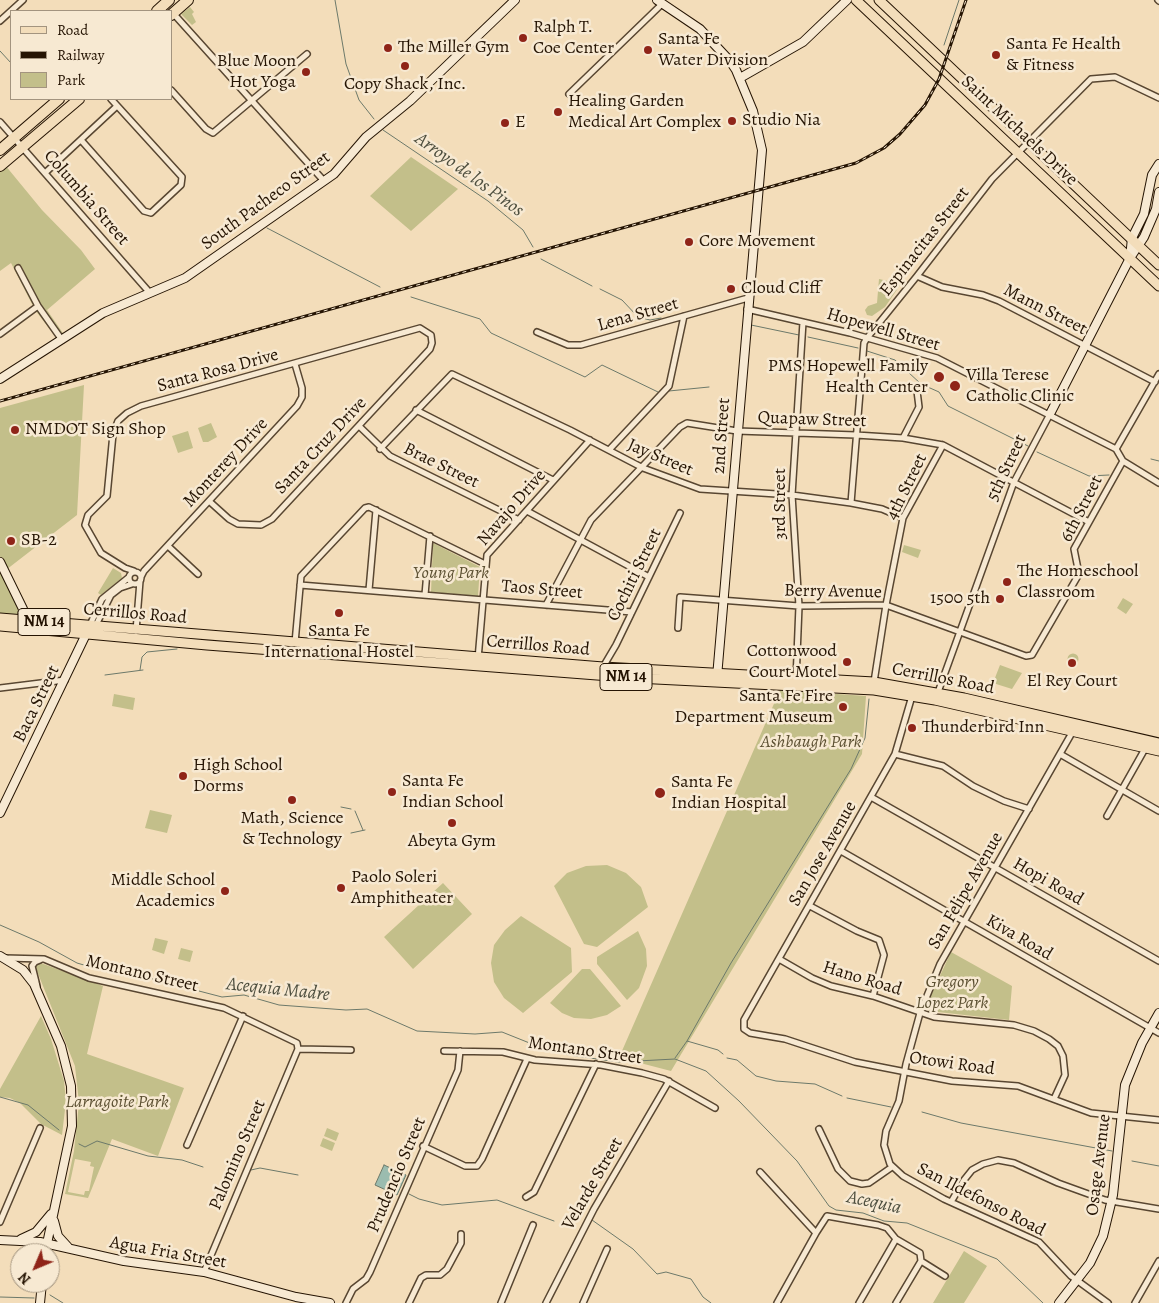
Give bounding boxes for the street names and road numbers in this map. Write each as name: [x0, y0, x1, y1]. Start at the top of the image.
street label: Saint Michaels Drive: [956, 71, 1082, 191]
street label: Columbia Street: [39, 146, 133, 250]
street label: South Pacheco Street: [197, 147, 335, 255]
street label: Espinacitas Street: [876, 183, 974, 301]
street label: Mann Street: [1000, 280, 1090, 340]
street label: Lena Street: [595, 293, 681, 337]
street label: Hopewell Street: [824, 304, 942, 356]
street label: Santa Rosa Drive: [155, 344, 281, 398]
street label: Santa Cruz Drive: [270, 393, 372, 499]
street label: 2nd Street: [709, 397, 735, 475]
street label: Quapaw Street: [757, 407, 867, 433]
street label: Monterey Drive: [179, 414, 273, 512]
street label: 5th Street: [982, 431, 1032, 505]
street label: Jay Street: [624, 435, 696, 481]
street label: Brae Street: [400, 438, 482, 494]
street label: 4th Street: [882, 450, 932, 524]
street label: Navajo Drive: [473, 465, 551, 551]
street label: 3rd Street: [770, 468, 792, 540]
street label: 6th Street: [1056, 472, 1108, 546]
street label: Cochiti Street: [603, 525, 667, 625]
street label: Taos Street: [501, 576, 583, 604]
street label: Berry Avenue: [784, 580, 882, 604]
street label: Cerrillos Road: [82, 599, 188, 629]
road number: NM 14: [18, 608, 70, 636]
street label: Cerrillos Road: [485, 631, 591, 661]
street label: Cerrillos Road: [890, 658, 996, 700]
street label: Baca Street: [9, 662, 65, 746]
road number: NM 14: [600, 664, 652, 690]
street label: San Jose Avenue: [784, 798, 862, 910]
street label: San Felipe Avenue: [924, 829, 1008, 953]
street label: Hopi Road: [1009, 853, 1087, 911]
street label: Kiva Road: [982, 910, 1056, 966]
street label: Montano Street: [84, 951, 200, 997]
street label: Hano Road: [820, 957, 904, 1001]
street label: Montano Street: [527, 1032, 643, 1070]
street label: Otowi Road: [908, 1047, 996, 1081]
street label: Palomino Street: [205, 1096, 271, 1214]
street label: Osage Avenue: [1082, 1113, 1116, 1217]
street label: Prudencio Street: [363, 1114, 431, 1236]
street label: Velarde Street: [558, 1134, 628, 1234]
street label: San Ildefonso Road: [913, 1158, 1049, 1242]
street label: Agua Fria Street: [108, 1232, 228, 1274]

